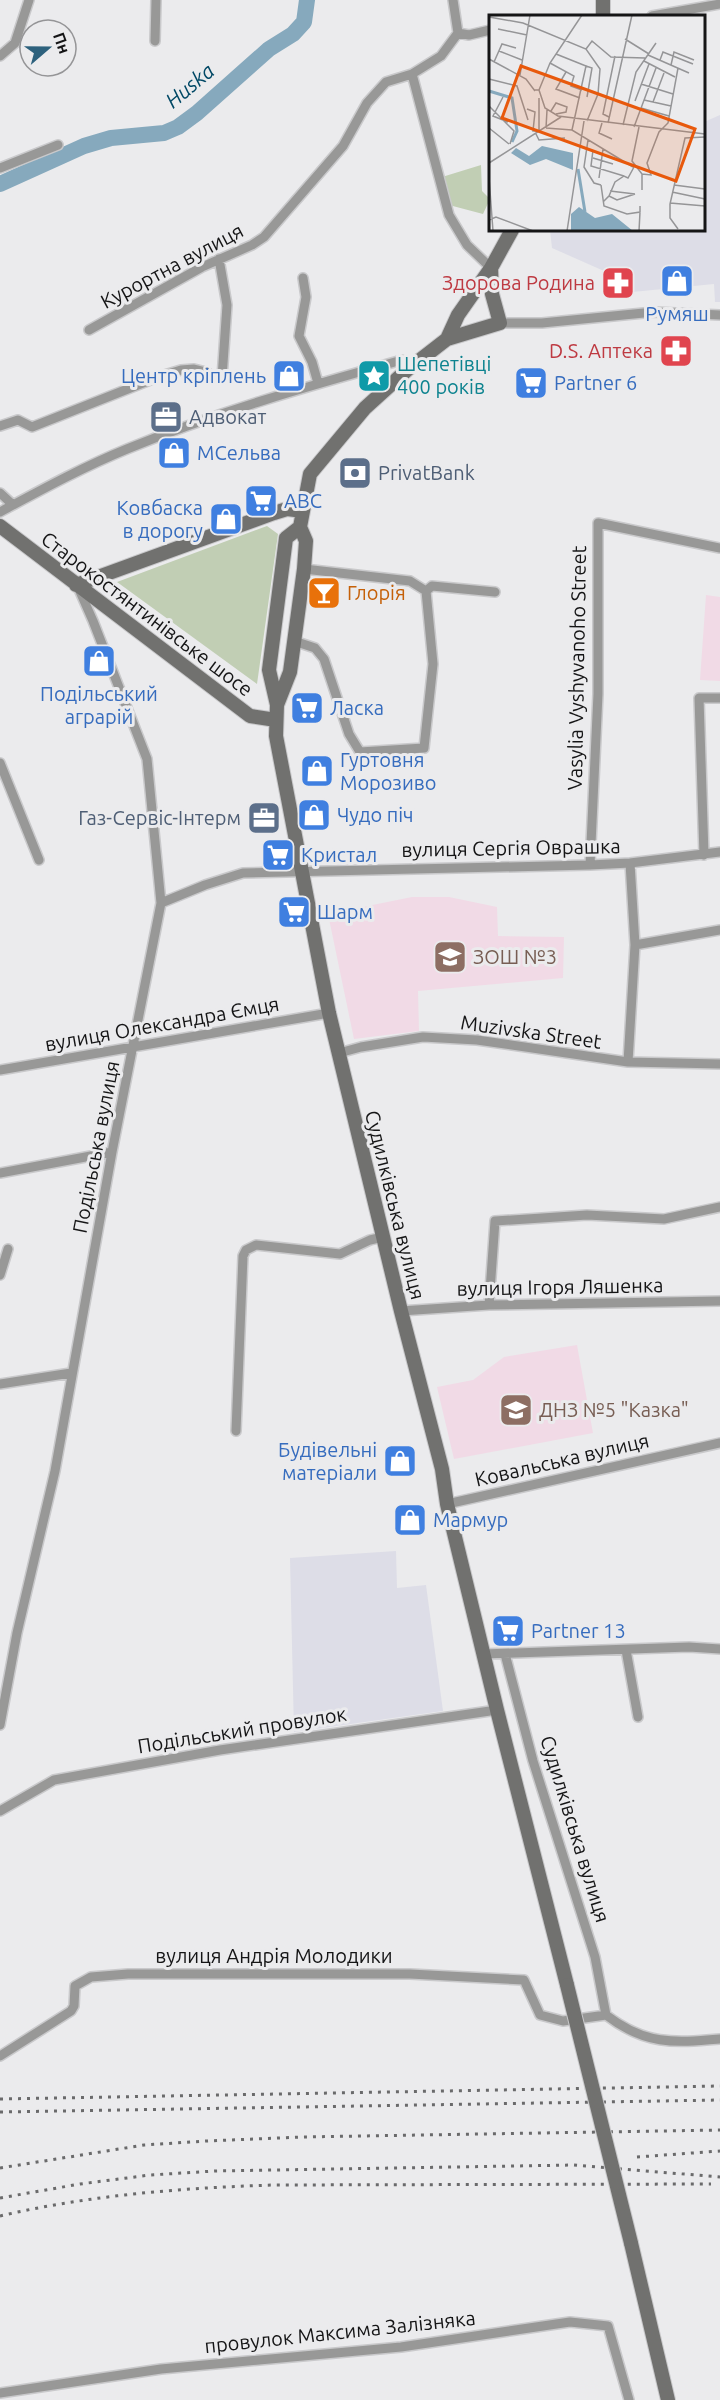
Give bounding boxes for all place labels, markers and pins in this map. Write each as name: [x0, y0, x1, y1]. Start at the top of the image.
shop icon: Румяш: [659, 263, 695, 299]
pharmacy icon: Здорова Родина: [600, 265, 636, 301]
place label: Здорова Родина: [442, 271, 595, 294]
place label: Румяш: [645, 302, 709, 325]
pharmacy icon: D.S. Аптека: [658, 333, 694, 369]
place label: D.S. Аптека: [549, 339, 653, 362]
place label: Шепетівці 400 років: [397, 352, 491, 398]
shop icon: Центр кріплень: [271, 358, 307, 394]
place icon: Шепетівці 400 років: [356, 358, 392, 394]
place label: Центр кріплень: [121, 364, 266, 387]
supermarket icon: Partner 6: [513, 365, 549, 401]
place label: Partner 6: [554, 371, 637, 394]
office icon: Адвокат: [148, 399, 184, 435]
place label: Адвокат: [189, 405, 267, 428]
shop icon: МСельва: [156, 435, 192, 471]
place label: МСельва: [197, 441, 281, 464]
bank icon: PrivatBank: [337, 455, 373, 491]
place label: PrivatBank: [378, 461, 475, 484]
supermarket icon: АВС: [243, 483, 279, 519]
place label: АВС: [284, 489, 322, 512]
place label: Ковбаска в дорогу: [116, 496, 203, 542]
shop icon: Ковбаска в дорогу: [208, 501, 244, 537]
bar icon: Глорія: [306, 575, 342, 611]
place label: Глорія: [347, 581, 406, 604]
shop icon: Подільський аграрій: [81, 643, 117, 679]
place label: Подільський аграрій: [40, 682, 158, 728]
supermarket icon: Ласка: [289, 690, 325, 726]
place label: Ласка: [330, 696, 384, 719]
place label: Гуртовня Морозиво: [340, 748, 436, 794]
shop icon: Гуртовня Морозиво: [299, 753, 335, 789]
shop icon: Чудо піч: [296, 797, 332, 833]
office icon: Газ-Сервіс-Інтерм: [246, 800, 282, 836]
place label: Чудо піч: [337, 803, 414, 826]
place label: Газ-Сервіс-Інтерм: [78, 806, 241, 829]
supermarket icon: Кристал: [260, 837, 296, 873]
place label: Кристал: [301, 843, 377, 866]
supermarket icon: Шарм: [276, 894, 312, 930]
place label: Шарм: [317, 900, 373, 923]
school or university icon: ЗОШ №3: [432, 939, 468, 975]
place label: ЗОШ №3: [473, 945, 557, 968]
school or university icon: ДНЗ №5 "Казка": [498, 1392, 534, 1428]
place label: ДНЗ №5 "Казка": [539, 1398, 689, 1421]
place label: Будівельні матеріали: [278, 1438, 377, 1484]
shop icon: Будівельні матеріали: [382, 1443, 418, 1479]
shop icon: Мармур: [392, 1502, 428, 1538]
place label: Мармур: [433, 1508, 508, 1531]
supermarket icon: Partner 13: [490, 1613, 526, 1649]
place label: Partner 13: [531, 1619, 626, 1642]

